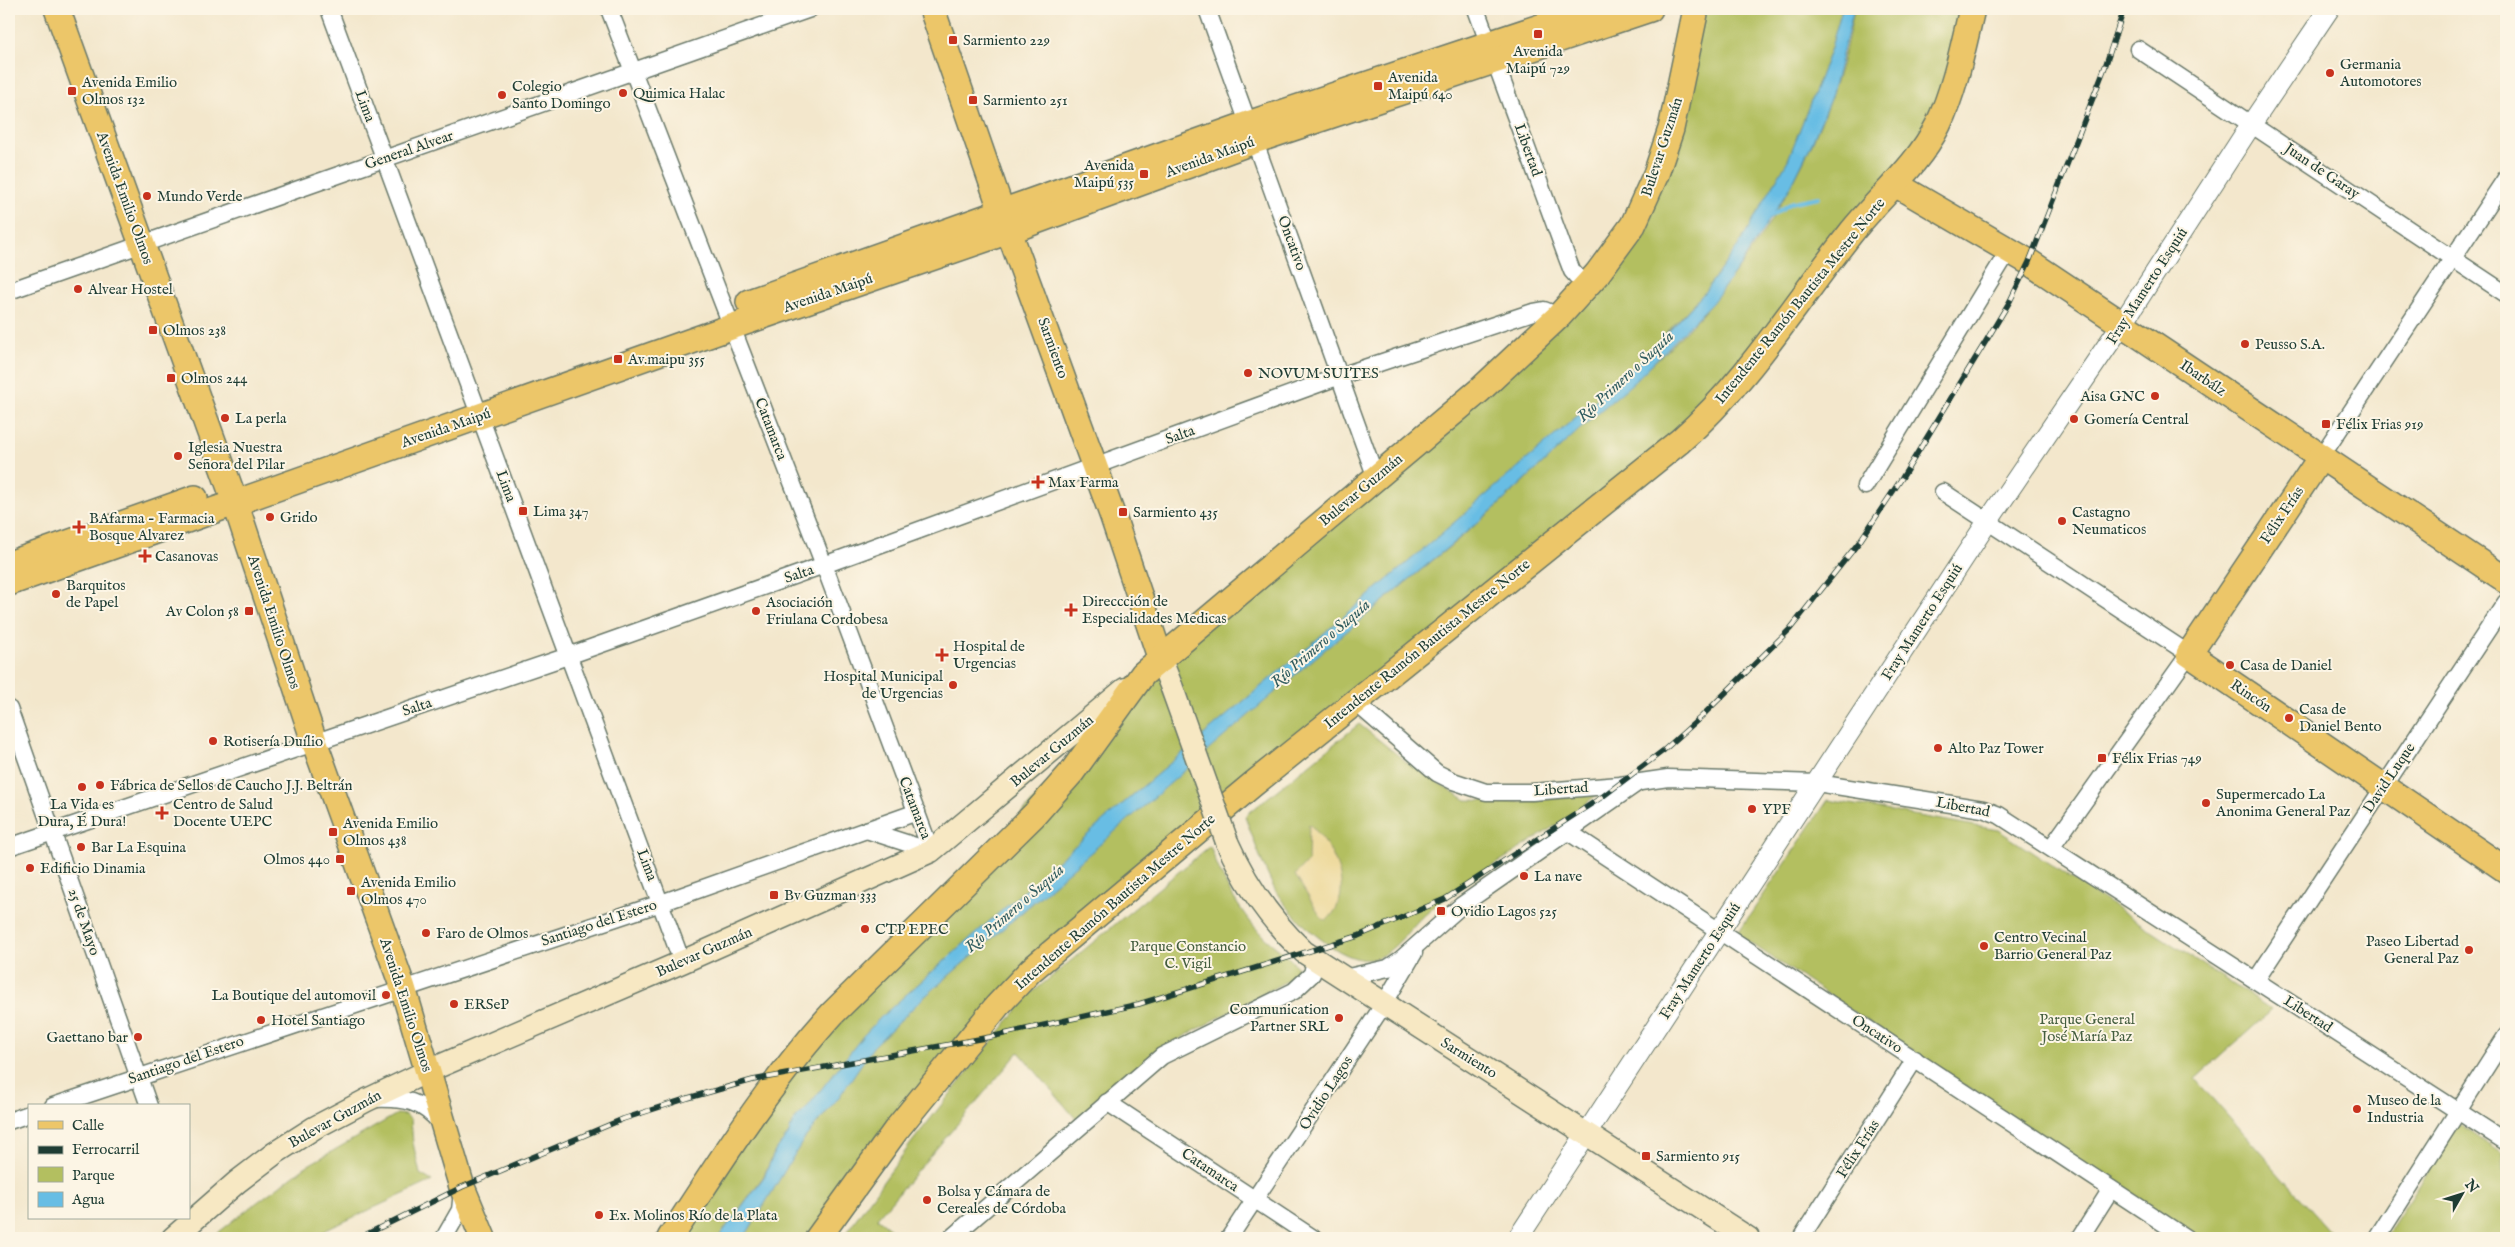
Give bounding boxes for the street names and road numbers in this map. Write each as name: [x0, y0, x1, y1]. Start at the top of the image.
street label: Lima: [350, 87, 380, 125]
street label: Bulevar Guzmán: [1637, 95, 1687, 199]
street label: Libertad: [1510, 121, 1547, 180]
street label: General Alvear: [362, 126, 456, 174]
street label: Avenida Emilio Olmos: [92, 128, 158, 267]
street label: Avenida Maipú: [1162, 132, 1257, 182]
street label: Juan de Garay: [2279, 138, 2364, 204]
street label: Intendente Ramón Bautista Mestre Norte: [1711, 194, 1889, 408]
street label: Oncativo: [1273, 213, 1311, 273]
street label: Fray Mamerto Esquiú: [2102, 224, 2192, 348]
street label: Avenida Maipú: [780, 269, 875, 318]
street label: Sarmiento: [1033, 315, 1073, 381]
street label: Ibarbálz: [2176, 356, 2230, 400]
street label: Catamarca: [750, 395, 792, 463]
street label: Avenida Maipú: [398, 404, 493, 453]
street label: Salta: [1163, 421, 1198, 449]
street label: Bulevar Guzmán: [1315, 450, 1407, 530]
street label: Lima: [491, 467, 521, 505]
street label: Félix Frías: [2256, 482, 2308, 548]
street label: Avenida Emilio Olmos: [243, 552, 305, 691]
street label: Intendente Ramón Bautista Mestre Norte: [1320, 555, 1534, 733]
street label: Salta: [782, 560, 817, 588]
street label: Fray Mamerto Esquiú: [1877, 560, 1967, 684]
street label: Rincón: [2227, 675, 2275, 717]
street label: Salta: [400, 693, 435, 721]
street label: Bulevar Guzmán: [1006, 711, 1098, 791]
street label: David Luque: [2359, 739, 2420, 817]
street label: Catamarca: [894, 774, 936, 842]
street label: Libertad: [1533, 778, 1590, 800]
street label: Libertad: [1934, 792, 1993, 822]
street label: Intendente Ramón Bautista Mestre Norte: [1011, 810, 1219, 994]
street label: Lima: [632, 846, 662, 884]
street label: 25 de Mayo: [64, 886, 104, 958]
street label: Santiago del Estero: [539, 895, 659, 951]
street label: Fray Mamerto Esquiú: [1655, 899, 1745, 1023]
street label: Bulevar Guzmán: [653, 922, 755, 982]
street label: Avenida Emilio Olmos: [375, 935, 437, 1074]
street label: Libertad: [2280, 991, 2337, 1037]
street label: Oncativo: [1848, 1011, 1906, 1057]
street label: Santiago del Estero: [126, 1031, 246, 1089]
street label: Sarmiento: [1437, 1033, 1501, 1083]
street label: Ovidio Lagos: [1295, 1052, 1357, 1134]
street label: Bulevar Guzmán: [285, 1086, 385, 1152]
street label: Félix Frías: [1832, 1116, 1884, 1182]
street label: Catamarca: [1178, 1144, 1243, 1196]

